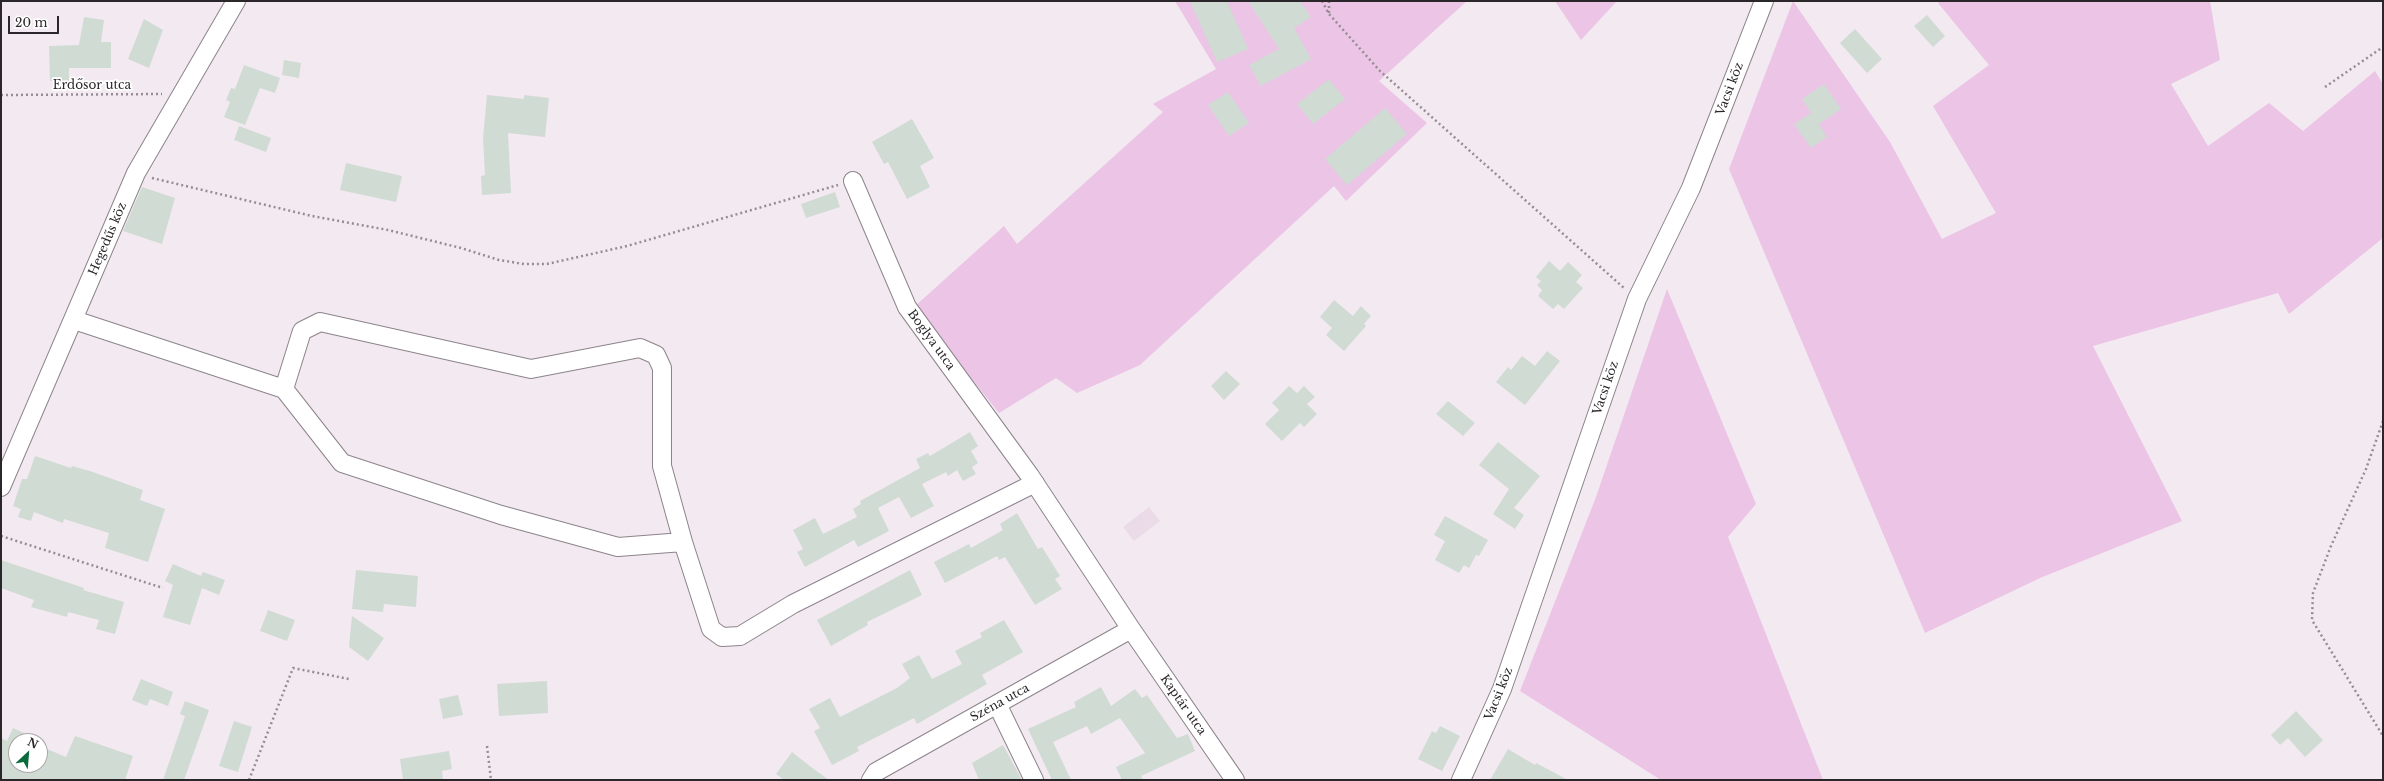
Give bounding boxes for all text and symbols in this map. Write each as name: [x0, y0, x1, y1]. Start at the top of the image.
scale bar: [10, 8, 61, 34]
text: 20 m: [15, 15, 47, 30]
street label: Vacsi köz: [1713, 60, 1747, 118]
street label: Erdősor utca: [53, 79, 131, 93]
street label: Hegedűs köz: [86, 200, 130, 278]
street label: Boglya utca: [904, 307, 958, 373]
street label: Vacsi köz: [1590, 359, 1622, 417]
street label: Vacsi köz: [1482, 665, 1516, 723]
street label: Kaptár utca: [1157, 672, 1209, 738]
street label: Széna utca: [968, 681, 1032, 725]
north arrow: [8, 733, 48, 773]
text: N: [25, 735, 41, 752]

